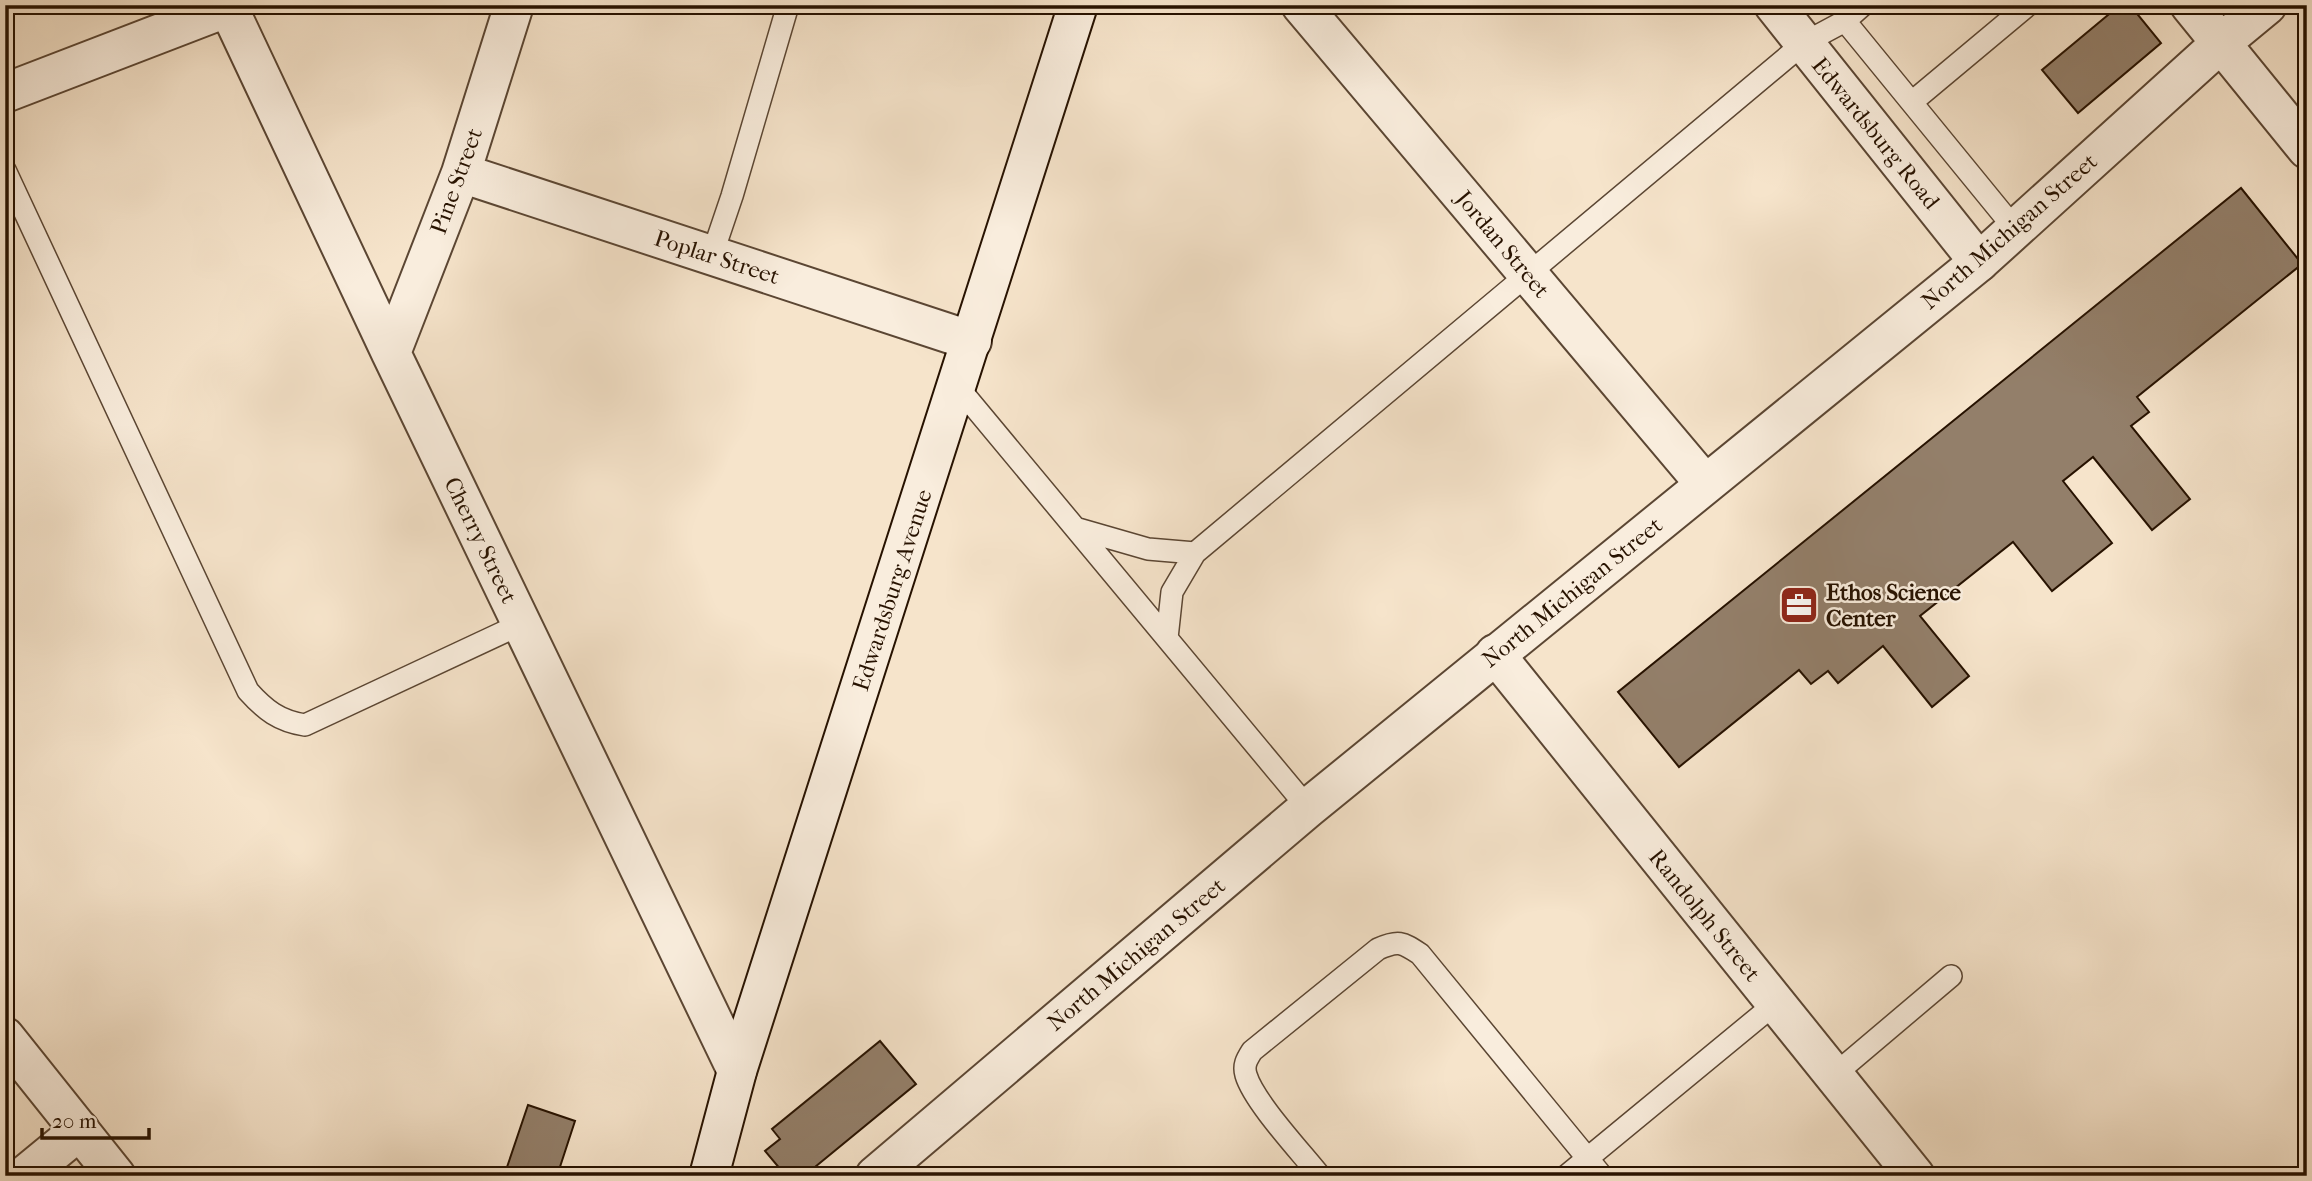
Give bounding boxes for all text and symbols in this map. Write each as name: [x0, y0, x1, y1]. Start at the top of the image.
street label: Edwardsburg Road: [1806, 52, 1945, 215]
street label: Pine Street: [425, 124, 488, 238]
street label: North Michigan Street: [1916, 148, 2103, 315]
street label: Jordan Street: [1449, 184, 1555, 303]
street label: Poplar Street: [651, 225, 783, 290]
street label: Cherry Street: [438, 473, 523, 608]
street label: Edwardsburg Avenue: [847, 486, 938, 694]
street label: North Michigan Street: [1477, 511, 1668, 673]
place label: Ethos Science Center: [1826, 579, 1962, 632]
office icon: Ethos Science Center: [1778, 584, 1820, 626]
street label: Randolph Street: [1643, 844, 1766, 987]
street label: North Michigan Street: [1042, 872, 1231, 1037]
scale bar: [42, 1097, 149, 1141]
text: 20 m: [52, 1109, 97, 1133]

